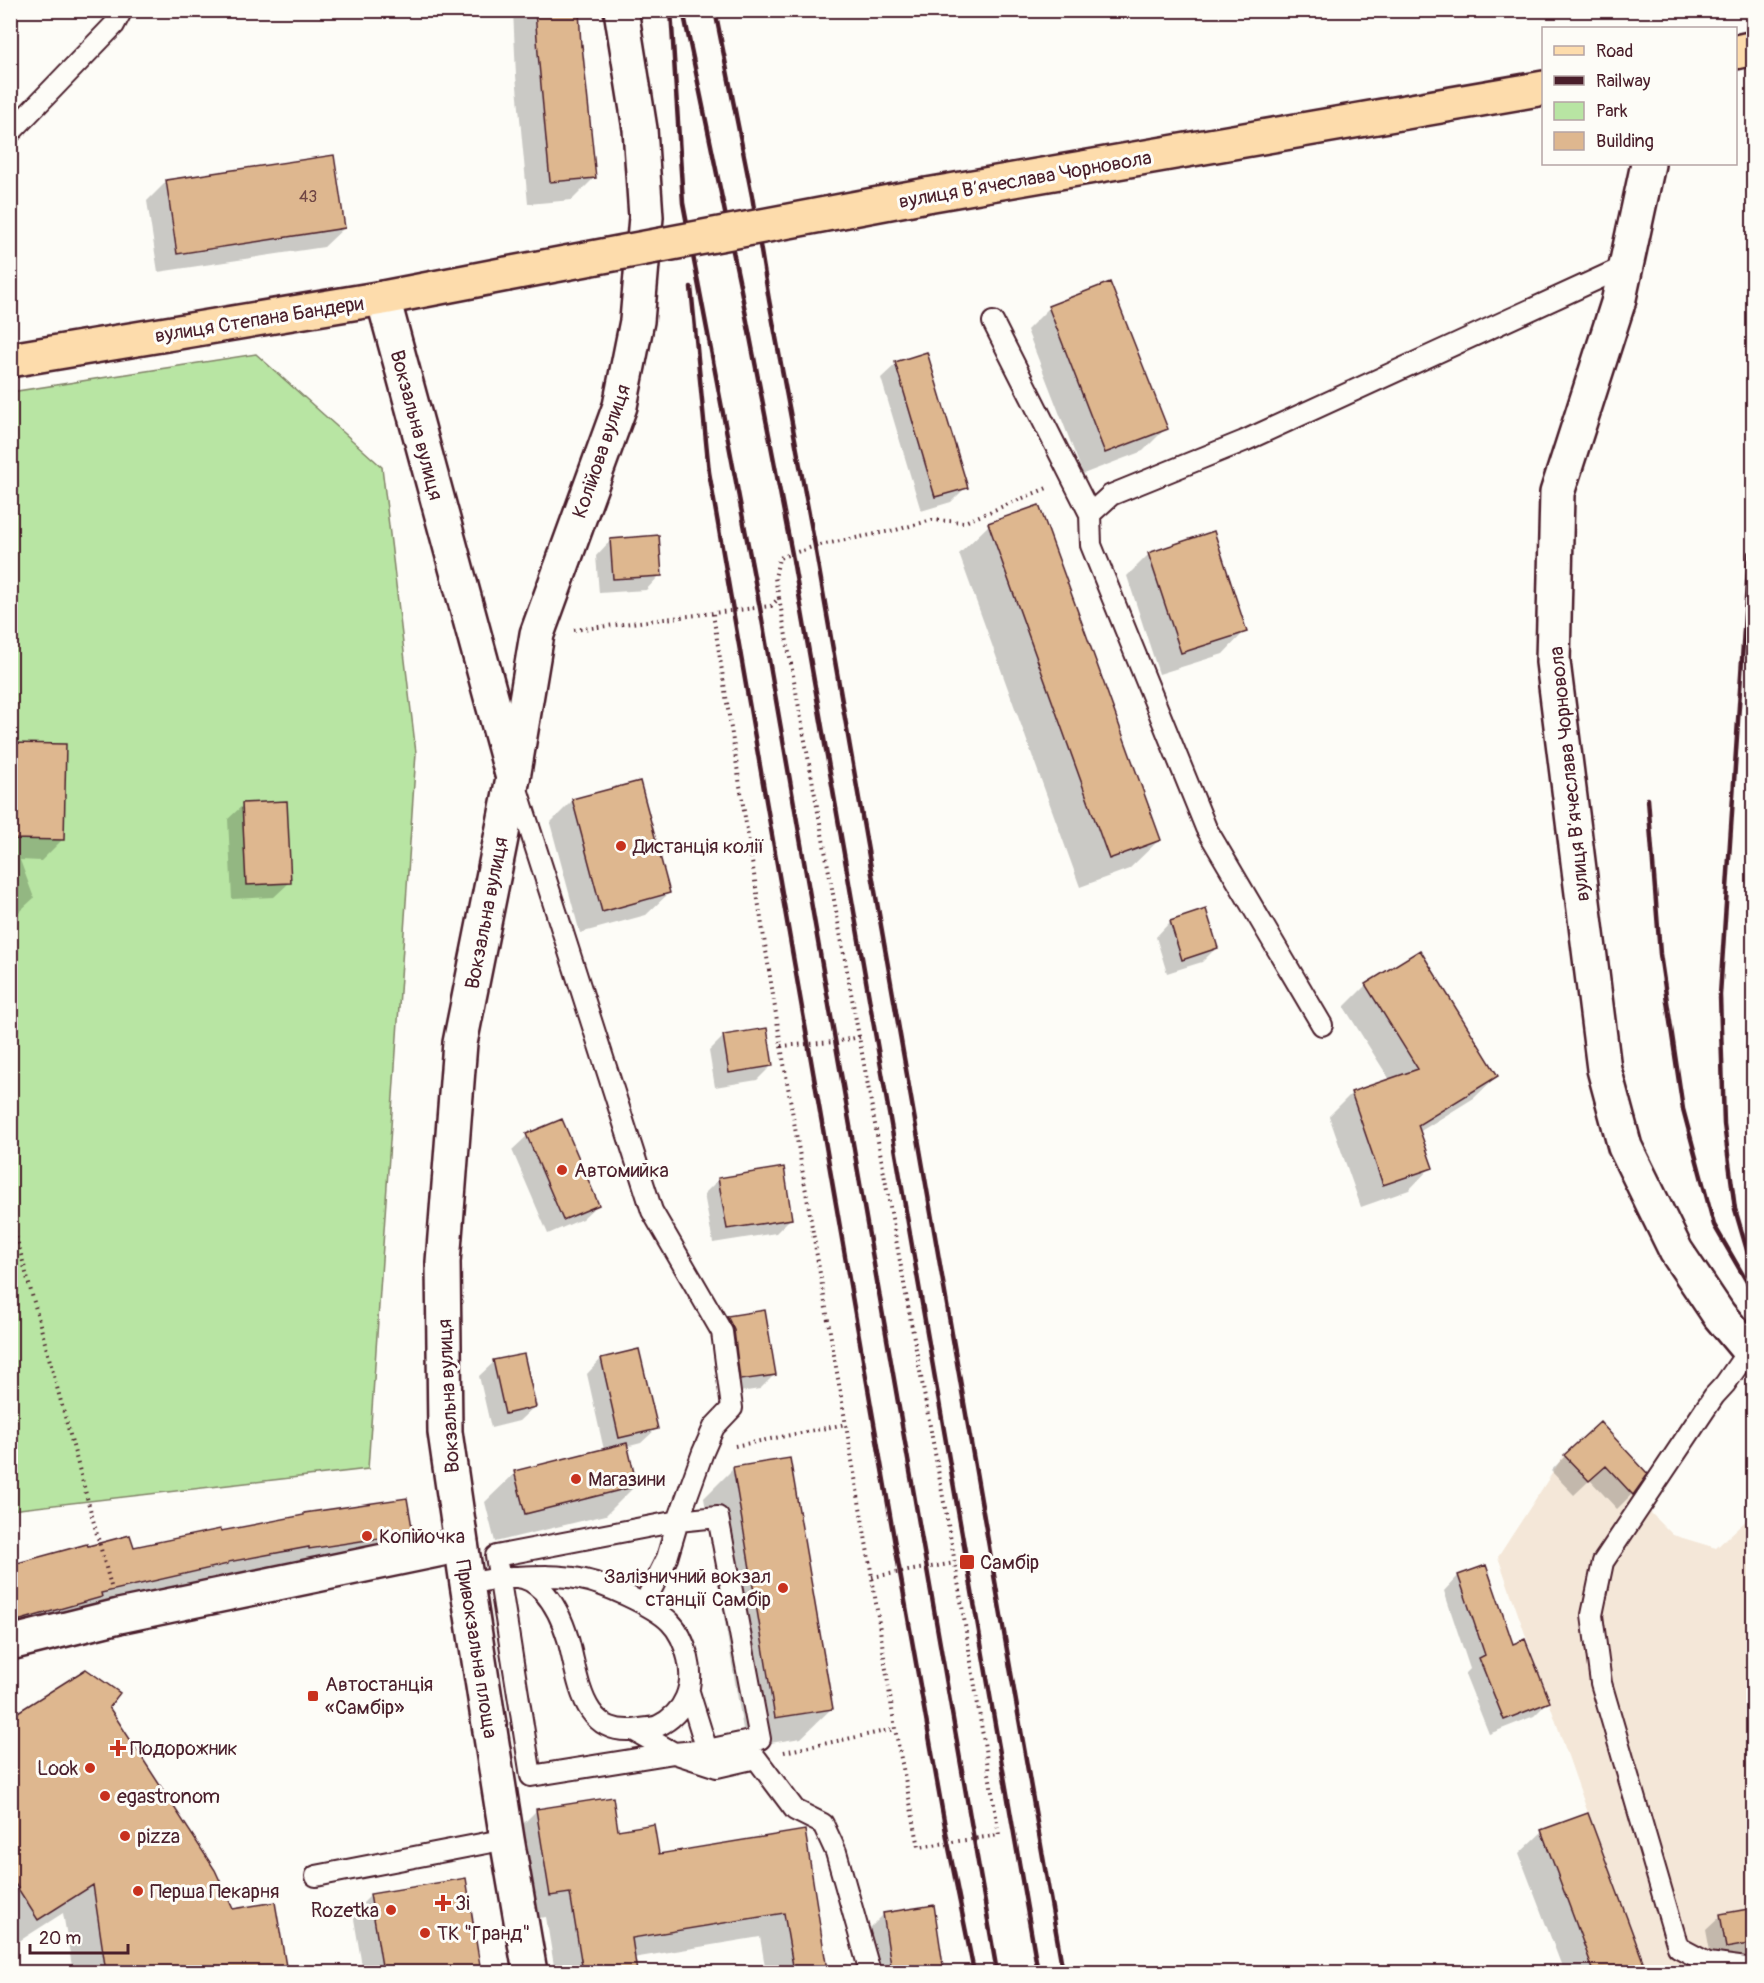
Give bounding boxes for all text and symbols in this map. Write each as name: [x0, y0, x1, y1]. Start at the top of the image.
legend: [1542, 27, 1737, 165]
text: Road: [1596, 40, 1633, 63]
text: Railway: [1596, 70, 1651, 93]
text: Park: [1596, 100, 1628, 123]
text: Building: [1596, 130, 1654, 153]
street label: вулиця Вʼячеслава Чорновола: [897, 145, 1153, 214]
house number: 43: [299, 187, 317, 207]
street label: вулиця Степана Бандери: [153, 291, 365, 348]
street label: Вокзальна вулиця: [384, 347, 449, 503]
street label: Колійова вулиця: [567, 381, 636, 521]
street label: вулиця Вʼячеслава Чорновола: [1544, 645, 1595, 903]
place label: Дистанція колії: [632, 834, 765, 859]
street label: Вокзальна вулиця: [459, 835, 513, 991]
marker: Дистанція колії: [614, 839, 628, 853]
place label: Автомийка: [574, 1158, 669, 1183]
marker: Автомийка: [555, 1163, 569, 1177]
street label: Вокзальна вулиця: [432, 1318, 465, 1474]
place label: Магазини: [588, 1467, 665, 1492]
marker: Магазини: [569, 1472, 583, 1486]
place label: Копійочка: [379, 1524, 465, 1549]
marker: Копійочка: [360, 1529, 374, 1543]
place label: Самбір: [980, 1550, 1039, 1575]
marker: Самбір: [958, 1553, 976, 1571]
street label: Привокзальна площа: [450, 1558, 503, 1740]
place label: Залізничний вокзал станції Самбір: [604, 1564, 771, 1612]
marker: Залізничний вокзал станції Самбір: [776, 1581, 790, 1595]
place label: Автостанція «Самбір»: [325, 1672, 433, 1720]
marker: Автостанція «Самбір»: [306, 1689, 320, 1703]
place label: Подорожник: [130, 1736, 238, 1761]
marker: Подорожник: [111, 1741, 125, 1755]
place label: Look: [37, 1756, 79, 1781]
marker: Look: [83, 1761, 97, 1775]
place label: egastronom: [117, 1784, 220, 1809]
marker: egastronom: [98, 1789, 112, 1803]
place label: pizza: [137, 1824, 180, 1849]
marker: pizza: [118, 1829, 132, 1843]
place label: Перша Пекарня: [150, 1879, 279, 1904]
marker: Перша Пекарня: [131, 1884, 145, 1898]
place label: 3і: [455, 1891, 470, 1916]
marker: 3і: [436, 1896, 450, 1910]
place label: Rozetka: [311, 1898, 379, 1923]
marker: Rozetka: [384, 1903, 398, 1917]
scale bar: [30, 1917, 128, 1955]
place label: ТК "Гранд": [437, 1921, 530, 1946]
marker: ТК "Гранд": [418, 1926, 432, 1940]
text: 20 m: [39, 1927, 81, 1950]

